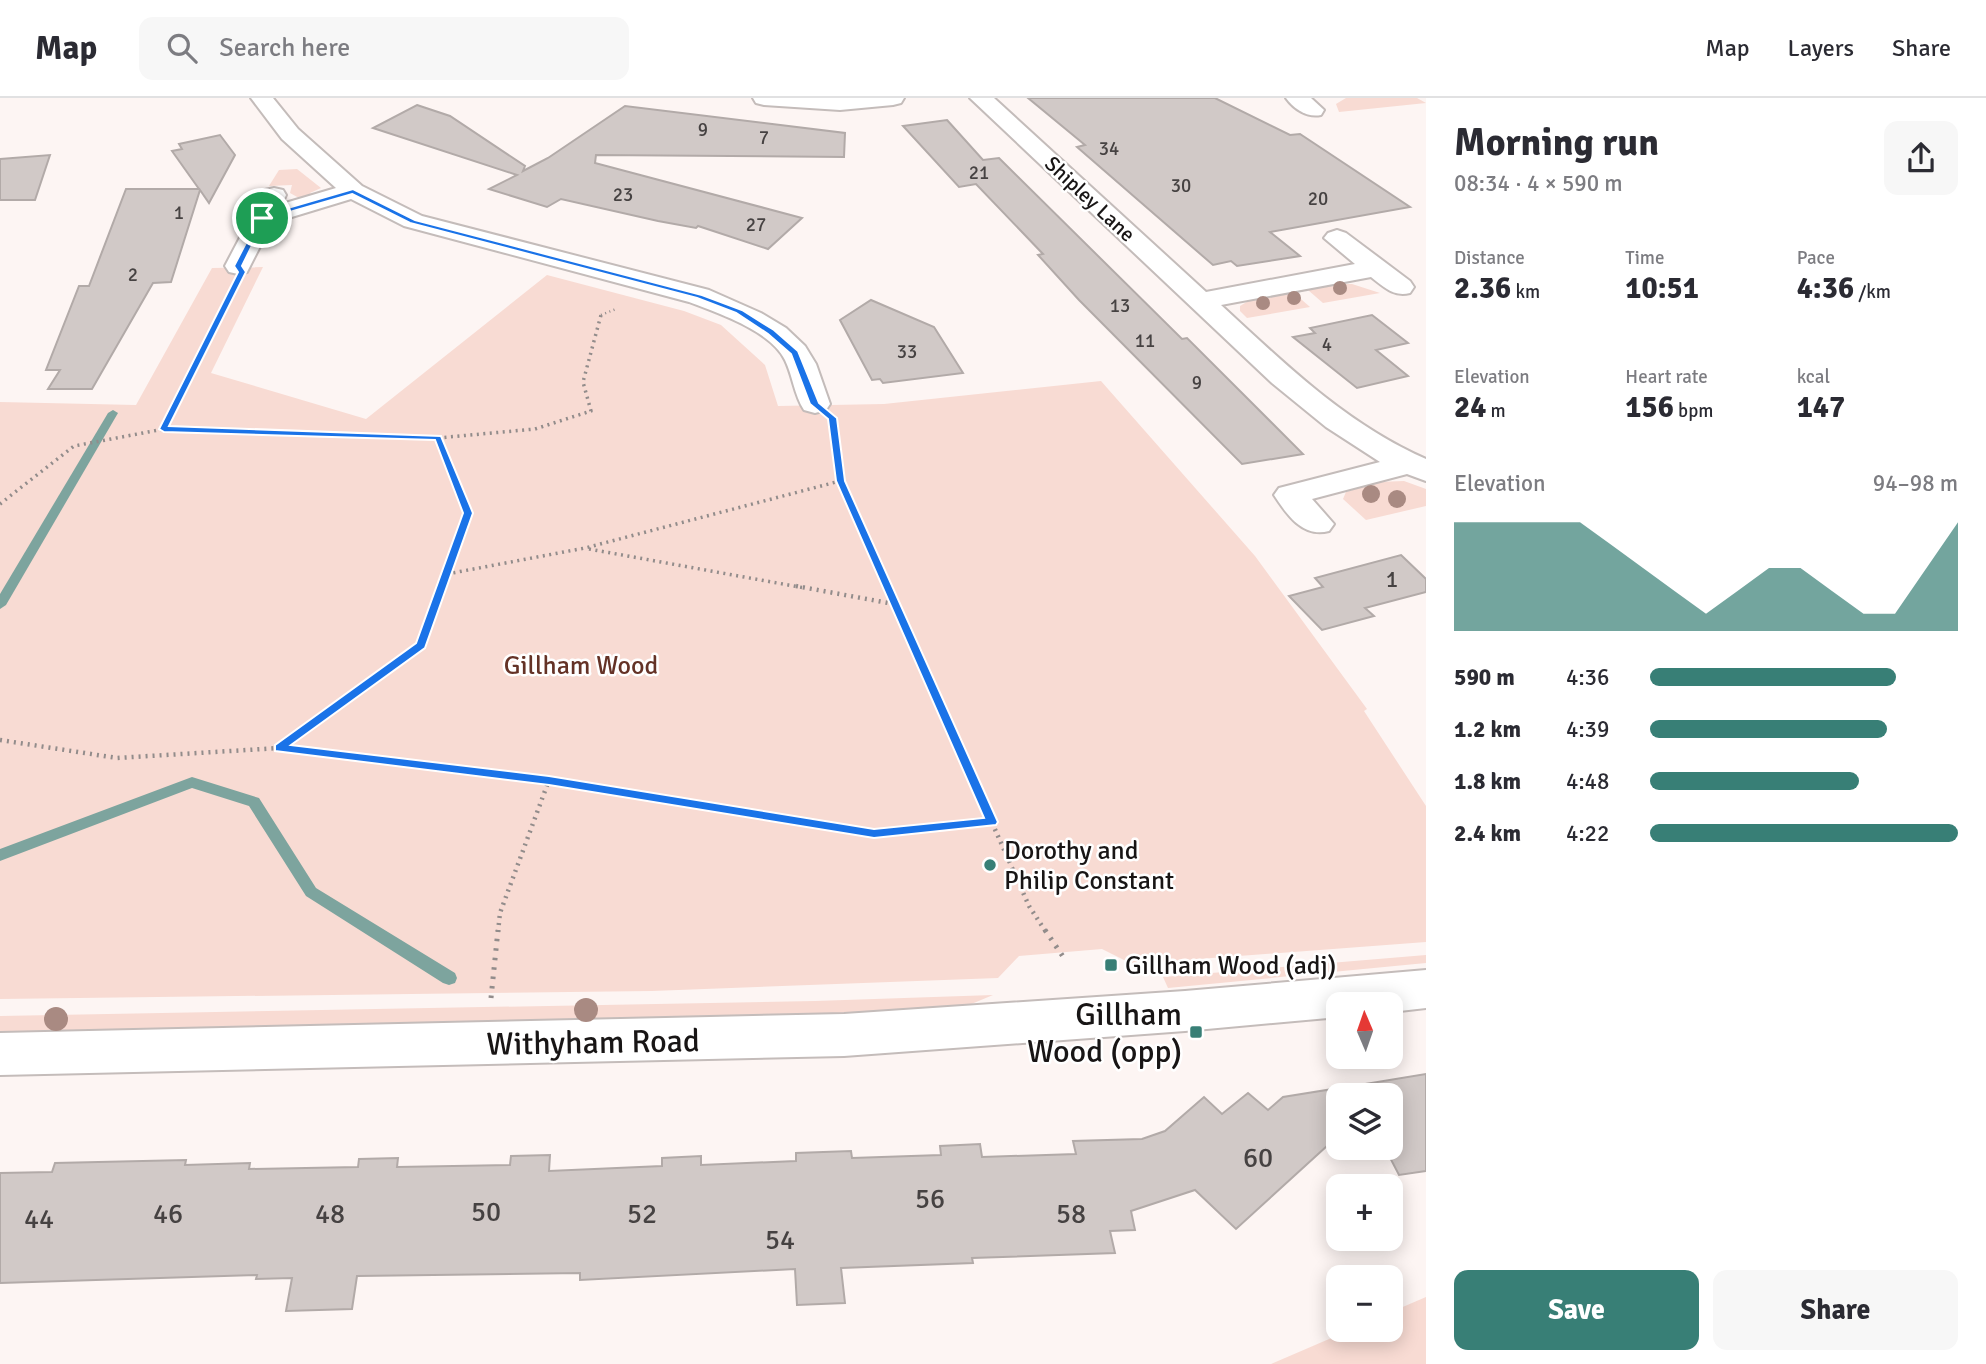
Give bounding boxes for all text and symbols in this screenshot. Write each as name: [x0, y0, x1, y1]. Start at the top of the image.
search box: [139, 17, 629, 80]
text: Map: [35, 28, 97, 69]
icon: search: [163, 29, 201, 67]
text: Search here: [219, 32, 350, 64]
text: Map: [1705, 33, 1750, 63]
text: Layers: [1788, 33, 1854, 63]
text: Share: [1892, 33, 1951, 63]
house number: 9: [698, 118, 708, 142]
text: Morning run: [1454, 119, 1659, 166]
button: share: [1884, 121, 1958, 195]
house number: 7: [759, 126, 769, 150]
house number: 34: [1099, 137, 1119, 161]
street label: Shipley Lane: [1039, 151, 1141, 247]
house number: 21: [969, 161, 989, 185]
text: 08:34 · 4 × 590 m: [1454, 169, 1623, 198]
house number: 30: [1171, 174, 1191, 198]
house number: 23: [613, 183, 633, 207]
house number: 20: [1308, 187, 1328, 211]
pin: [232, 188, 292, 248]
icon: arrive: [243, 199, 281, 237]
house number: 1: [174, 201, 184, 225]
house number: 27: [746, 213, 766, 237]
text: Distance: [1454, 246, 1525, 270]
text: Time: [1625, 246, 1664, 270]
text: Pace: [1797, 246, 1835, 270]
house number: 2: [128, 263, 138, 287]
text: 2.36: [1454, 270, 1511, 307]
text: 10:51: [1625, 270, 1699, 307]
text: 4:36: [1797, 270, 1854, 307]
text: km: [1511, 280, 1540, 304]
text: /km: [1854, 280, 1891, 304]
house number: 13: [1110, 294, 1130, 318]
house number: 11: [1135, 329, 1155, 353]
house number: 4: [1322, 333, 1332, 357]
house number: 33: [897, 340, 917, 364]
text: Elevation: [1454, 365, 1530, 389]
text: Heart rate: [1625, 365, 1708, 389]
text: kcal: [1797, 365, 1830, 389]
house number: 9: [1192, 371, 1202, 395]
text: 24: [1454, 389, 1486, 426]
text: 156: [1625, 389, 1674, 426]
text: 147: [1797, 389, 1845, 426]
text: m: [1486, 399, 1506, 423]
text: bpm: [1674, 399, 1713, 423]
text: Elevation: [1454, 469, 1546, 498]
text: 94–98 m: [1873, 469, 1958, 498]
house number: 1: [1386, 565, 1398, 594]
park label: Gillham Wood: [504, 650, 658, 682]
text: 590 m: [1454, 663, 1515, 692]
text: 4:36: [1566, 663, 1609, 692]
text: 1.2 km: [1454, 715, 1521, 744]
text: 4:39: [1566, 715, 1609, 744]
text: 1.8 km: [1454, 767, 1521, 796]
text: 4:48: [1566, 767, 1609, 796]
text: 2.4 km: [1454, 819, 1521, 848]
text: 4:22: [1566, 819, 1609, 848]
place label: Dorothy and Philip Constant: [1004, 835, 1174, 897]
marker: Dorothy and Philip Constant: [982, 857, 998, 873]
place label: Gillham Wood (adj): [1125, 950, 1336, 982]
marker: Gillham Wood (adj): [1103, 957, 1119, 973]
north arrow: [1326, 992, 1404, 1069]
map controls: [1326, 992, 1403, 1342]
place label: Gillham Wood (opp): [1027, 995, 1182, 1071]
street label: Withyham Road: [486, 1021, 700, 1064]
marker: Gillham Wood (opp): [1188, 1024, 1204, 1040]
button: layers: [1326, 1083, 1403, 1160]
house number: 60: [1243, 1141, 1273, 1175]
button: +: [1326, 1174, 1403, 1251]
house number: 56: [915, 1182, 945, 1216]
house number: 50: [471, 1195, 501, 1229]
house number: 46: [153, 1197, 183, 1231]
house number: 48: [315, 1197, 345, 1231]
house number: 52: [627, 1197, 657, 1231]
house number: 58: [1056, 1197, 1086, 1231]
house number: 44: [24, 1202, 54, 1236]
house number: 54: [765, 1223, 795, 1257]
button: −: [1326, 1265, 1403, 1342]
button: Save: [1454, 1270, 1699, 1350]
button: Share: [1713, 1270, 1958, 1350]

